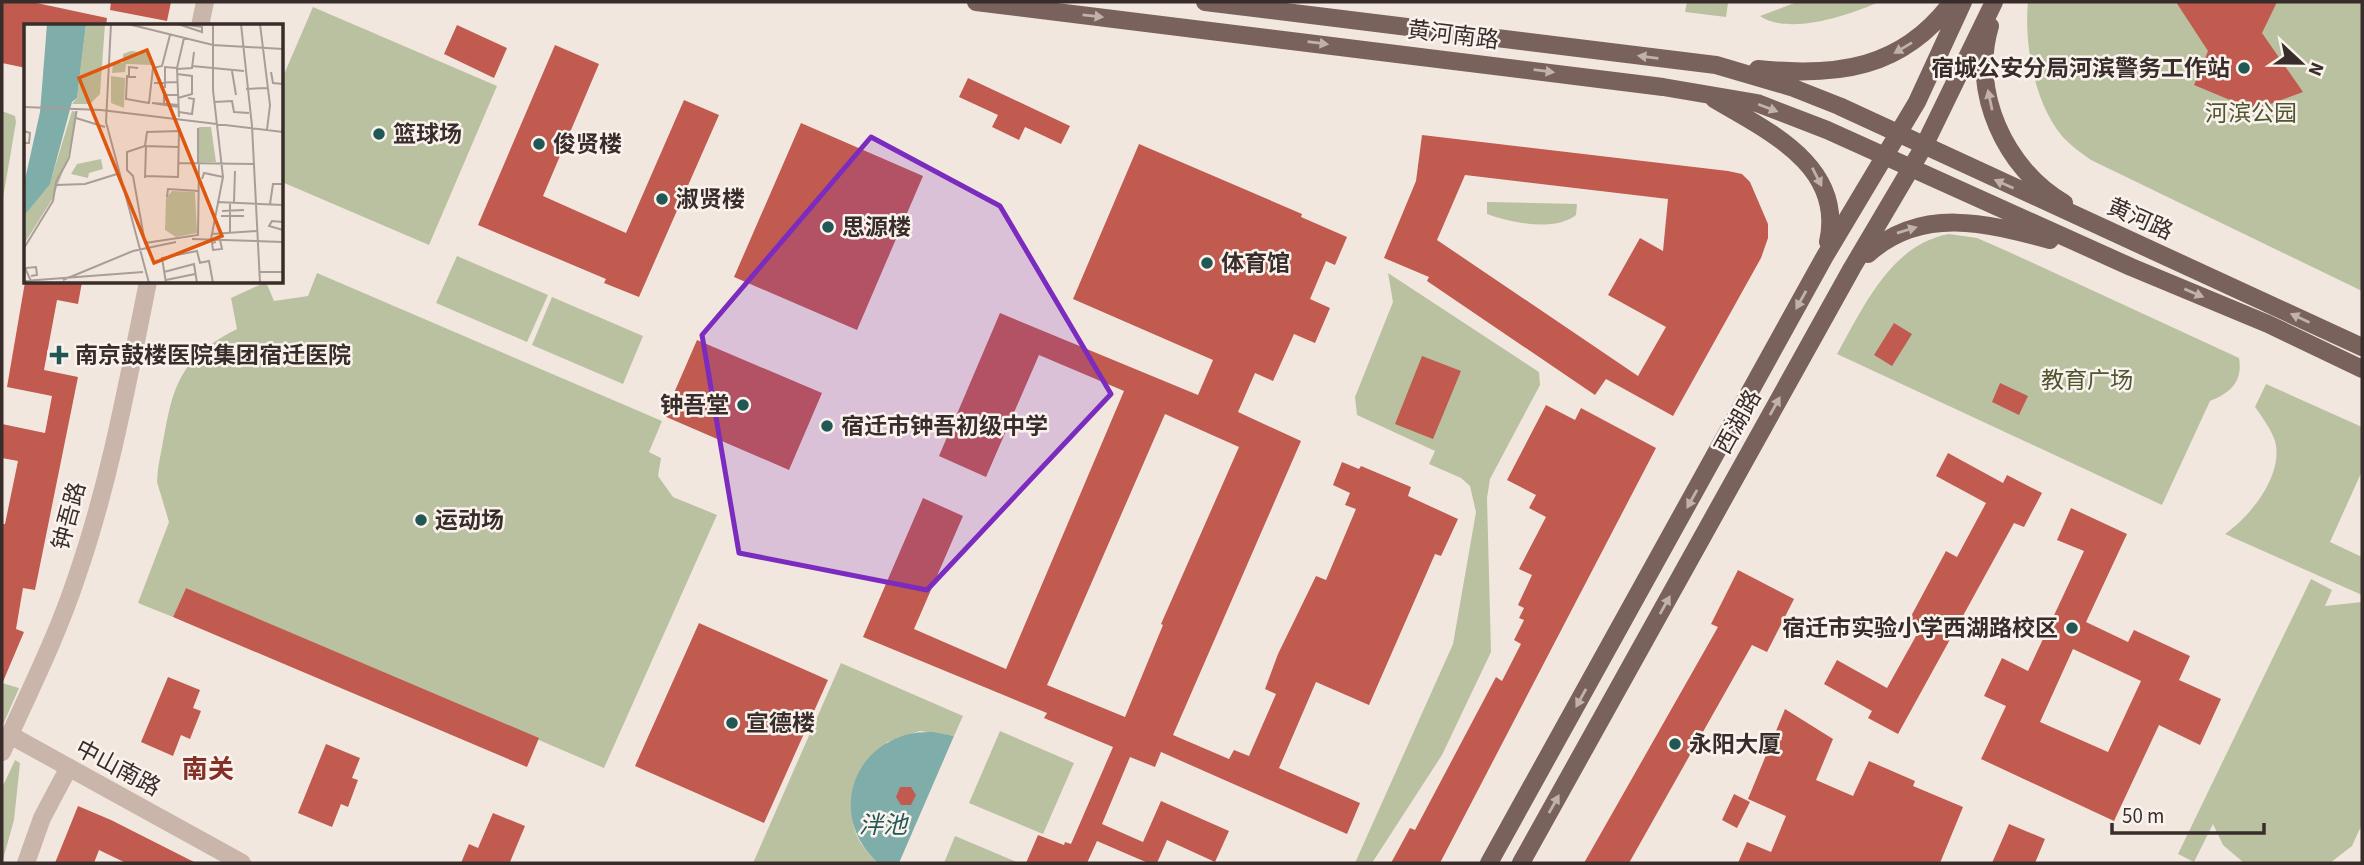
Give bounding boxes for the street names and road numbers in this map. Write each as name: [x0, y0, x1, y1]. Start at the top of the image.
street label: 黄河南路: [1405, 13, 1501, 57]
street label: 黄河路: [2102, 190, 2178, 248]
street label: 西湖路: [1707, 384, 1769, 460]
street label: 钟吾路: [44, 478, 94, 554]
street label: 中山南路: [70, 732, 166, 804]

